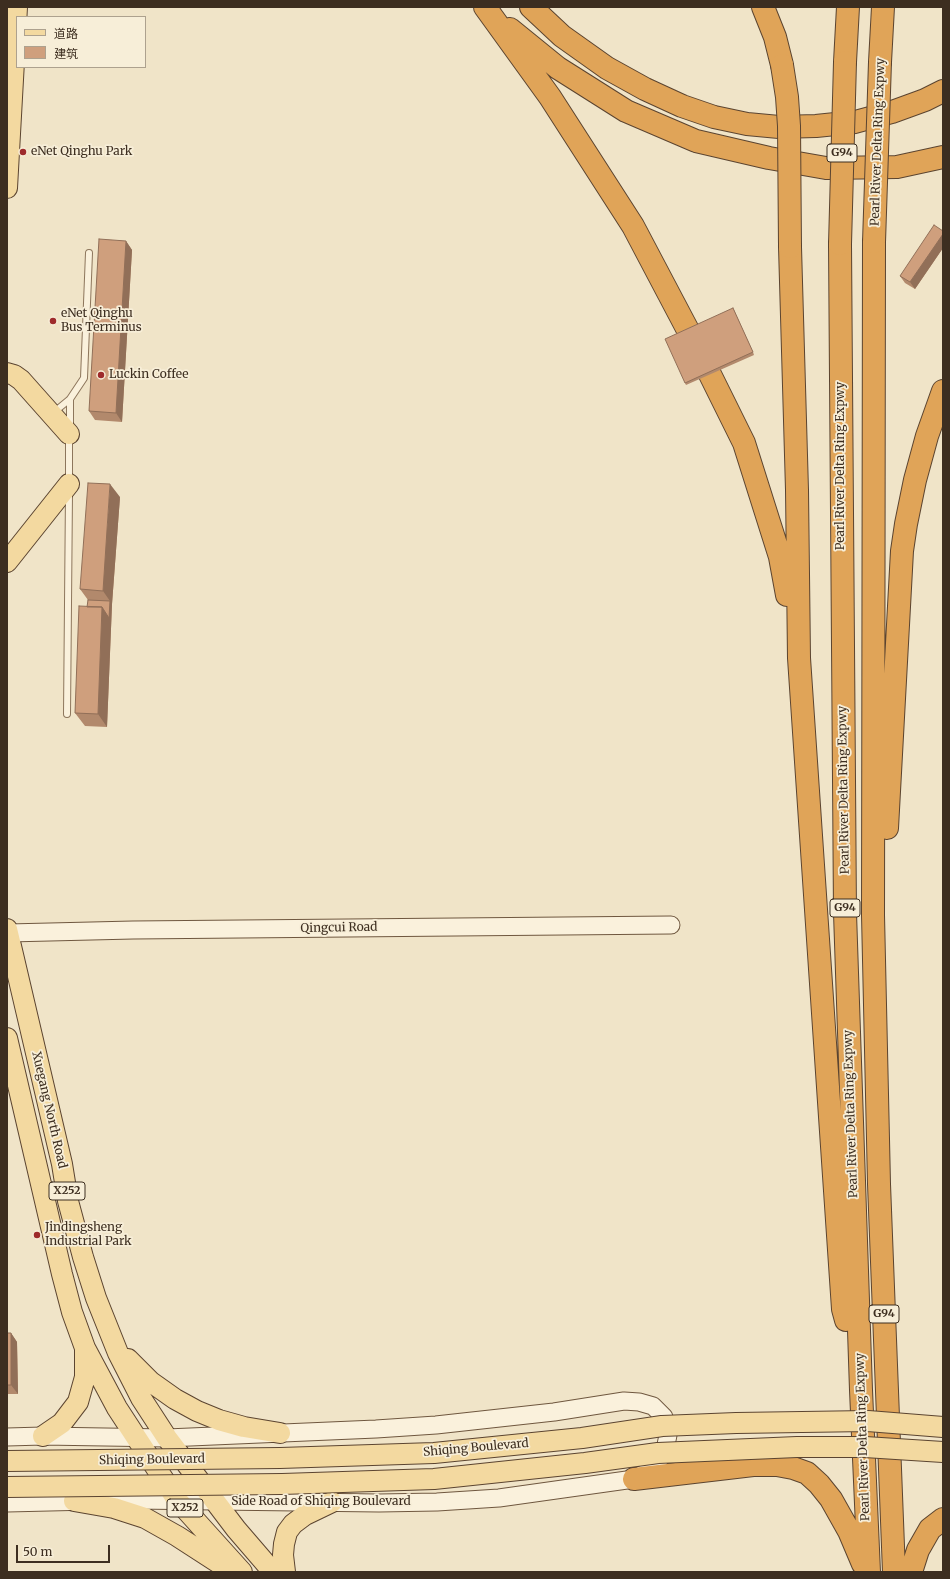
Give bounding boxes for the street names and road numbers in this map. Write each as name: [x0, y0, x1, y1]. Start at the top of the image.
street label: Pearl River Delta Ring Expwy: [868, 58, 888, 226]
road number: G94: [827, 144, 857, 162]
street label: Pearl River Delta Ring Expwy: [834, 382, 848, 550]
street label: Pearl River Delta Ring Expwy: [835, 706, 853, 874]
road number: G94: [830, 899, 860, 917]
street label: Qingcui Road: [300, 920, 378, 936]
street label: Pearl River Delta Ring Expwy: [841, 1030, 861, 1198]
street label: Xuegang North Road: [29, 1050, 69, 1170]
road number: X252: [49, 1182, 85, 1200]
road number: G94: [869, 1305, 899, 1323]
street label: Pearl River Delta Ring Expwy: [853, 1353, 873, 1521]
street label: Shiqing Boulevard: [423, 1436, 529, 1460]
street label: Shiqing Boulevard: [99, 1452, 205, 1468]
street label: Side Road of Shiqing Boulevard: [231, 1495, 411, 1509]
road number: X252: [167, 1499, 203, 1517]

